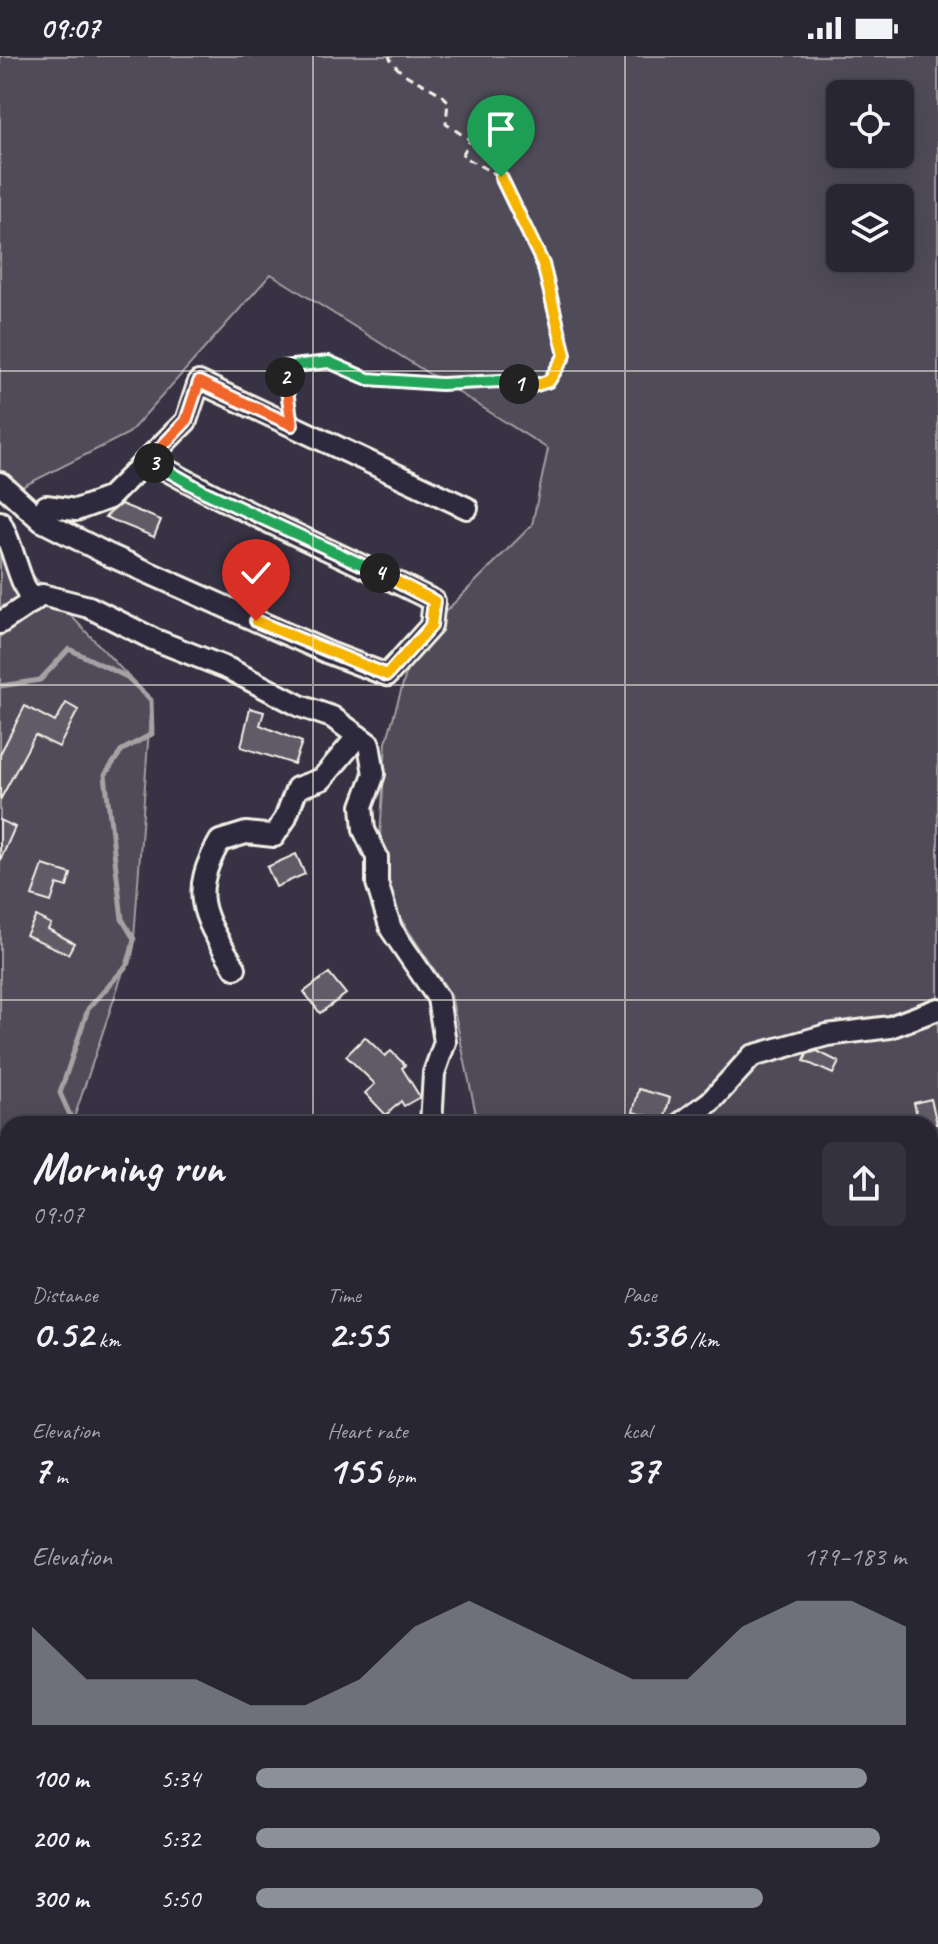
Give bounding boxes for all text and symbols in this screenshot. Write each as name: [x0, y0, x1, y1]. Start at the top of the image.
text: 09:07: [40, 9, 99, 47]
map controls: [826, 80, 914, 272]
button: locate: [826, 80, 914, 168]
pin: [467, 95, 535, 177]
icon: arrive: [479, 107, 523, 151]
button: layers: [826, 184, 914, 272]
pin: 2: [265, 357, 305, 397]
text: 2: [280, 363, 290, 391]
pin: 1: [499, 364, 539, 404]
text: 1: [514, 370, 524, 398]
pin: 3: [134, 443, 174, 483]
text: 3: [149, 449, 159, 477]
pin: [222, 539, 290, 621]
icon: check: [234, 551, 278, 595]
pin: 4: [360, 553, 400, 593]
text: 4: [375, 559, 385, 587]
text: Morning run: [32, 1140, 224, 1195]
button: share: [822, 1142, 906, 1226]
text: 09:07: [32, 1198, 84, 1231]
text: Distance: [32, 1281, 98, 1309]
text: Time: [327, 1281, 361, 1309]
text: Pace: [623, 1281, 657, 1309]
text: 0.52: [32, 1309, 93, 1359]
text: 2:55: [327, 1309, 388, 1359]
text: 5:36: [623, 1309, 685, 1359]
text: km: [93, 1326, 120, 1354]
text: /km: [685, 1326, 719, 1354]
text: Elevation: [32, 1417, 100, 1445]
text: Heart rate: [327, 1417, 408, 1445]
text: kcal: [623, 1417, 652, 1445]
text: 7: [32, 1445, 50, 1495]
text: 155: [327, 1445, 380, 1495]
text: 37: [623, 1445, 659, 1495]
text: m: [50, 1462, 68, 1490]
text: bpm: [380, 1462, 416, 1490]
text: Elevation: [32, 1540, 112, 1573]
text: 179–183 m: [803, 1540, 906, 1573]
text: 100 m: [32, 1762, 88, 1795]
text: 5:34: [160, 1762, 200, 1795]
text: 200 m: [32, 1822, 88, 1855]
text: 5:32: [160, 1822, 200, 1855]
text: 300 m: [32, 1882, 88, 1915]
text: 5:50: [160, 1882, 200, 1915]

